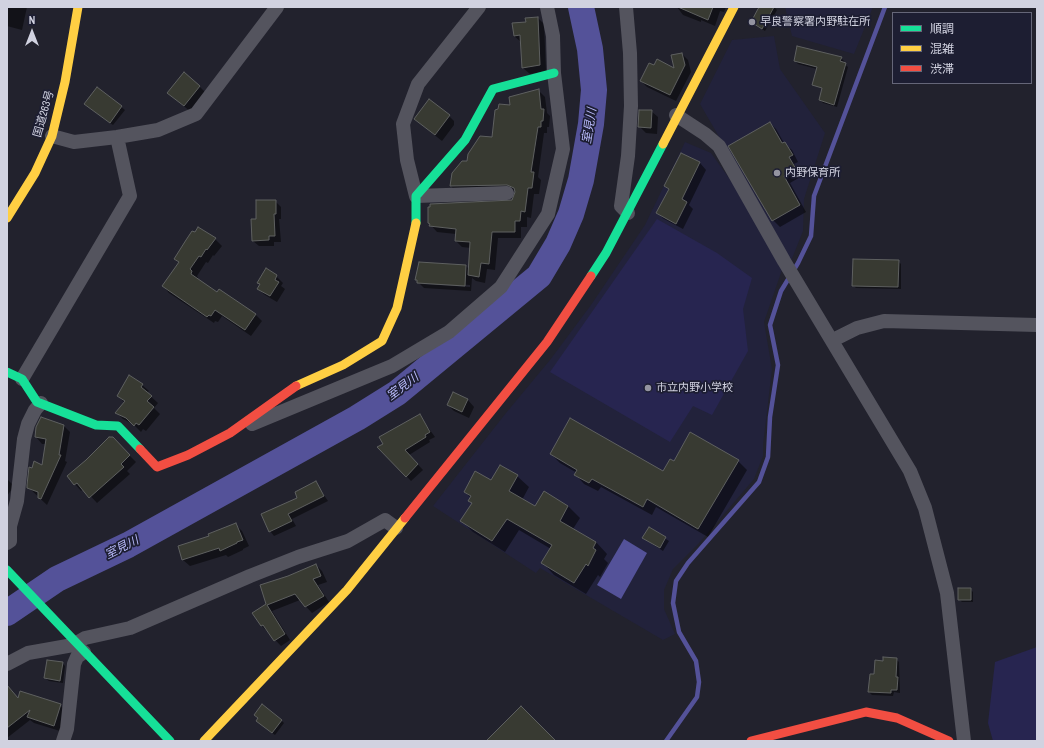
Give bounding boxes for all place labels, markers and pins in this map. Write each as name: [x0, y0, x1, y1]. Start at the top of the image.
place label: 早良警察署内野駐在所: [760, 15, 870, 29]
marker: 早良警察署内野駐在所: [747, 17, 757, 27]
place label: 内野保育所: [785, 166, 840, 180]
marker: 内野保育所: [772, 168, 782, 178]
place label: 市立内野小学校: [656, 381, 733, 395]
marker: 市立内野小学校: [643, 383, 653, 393]

